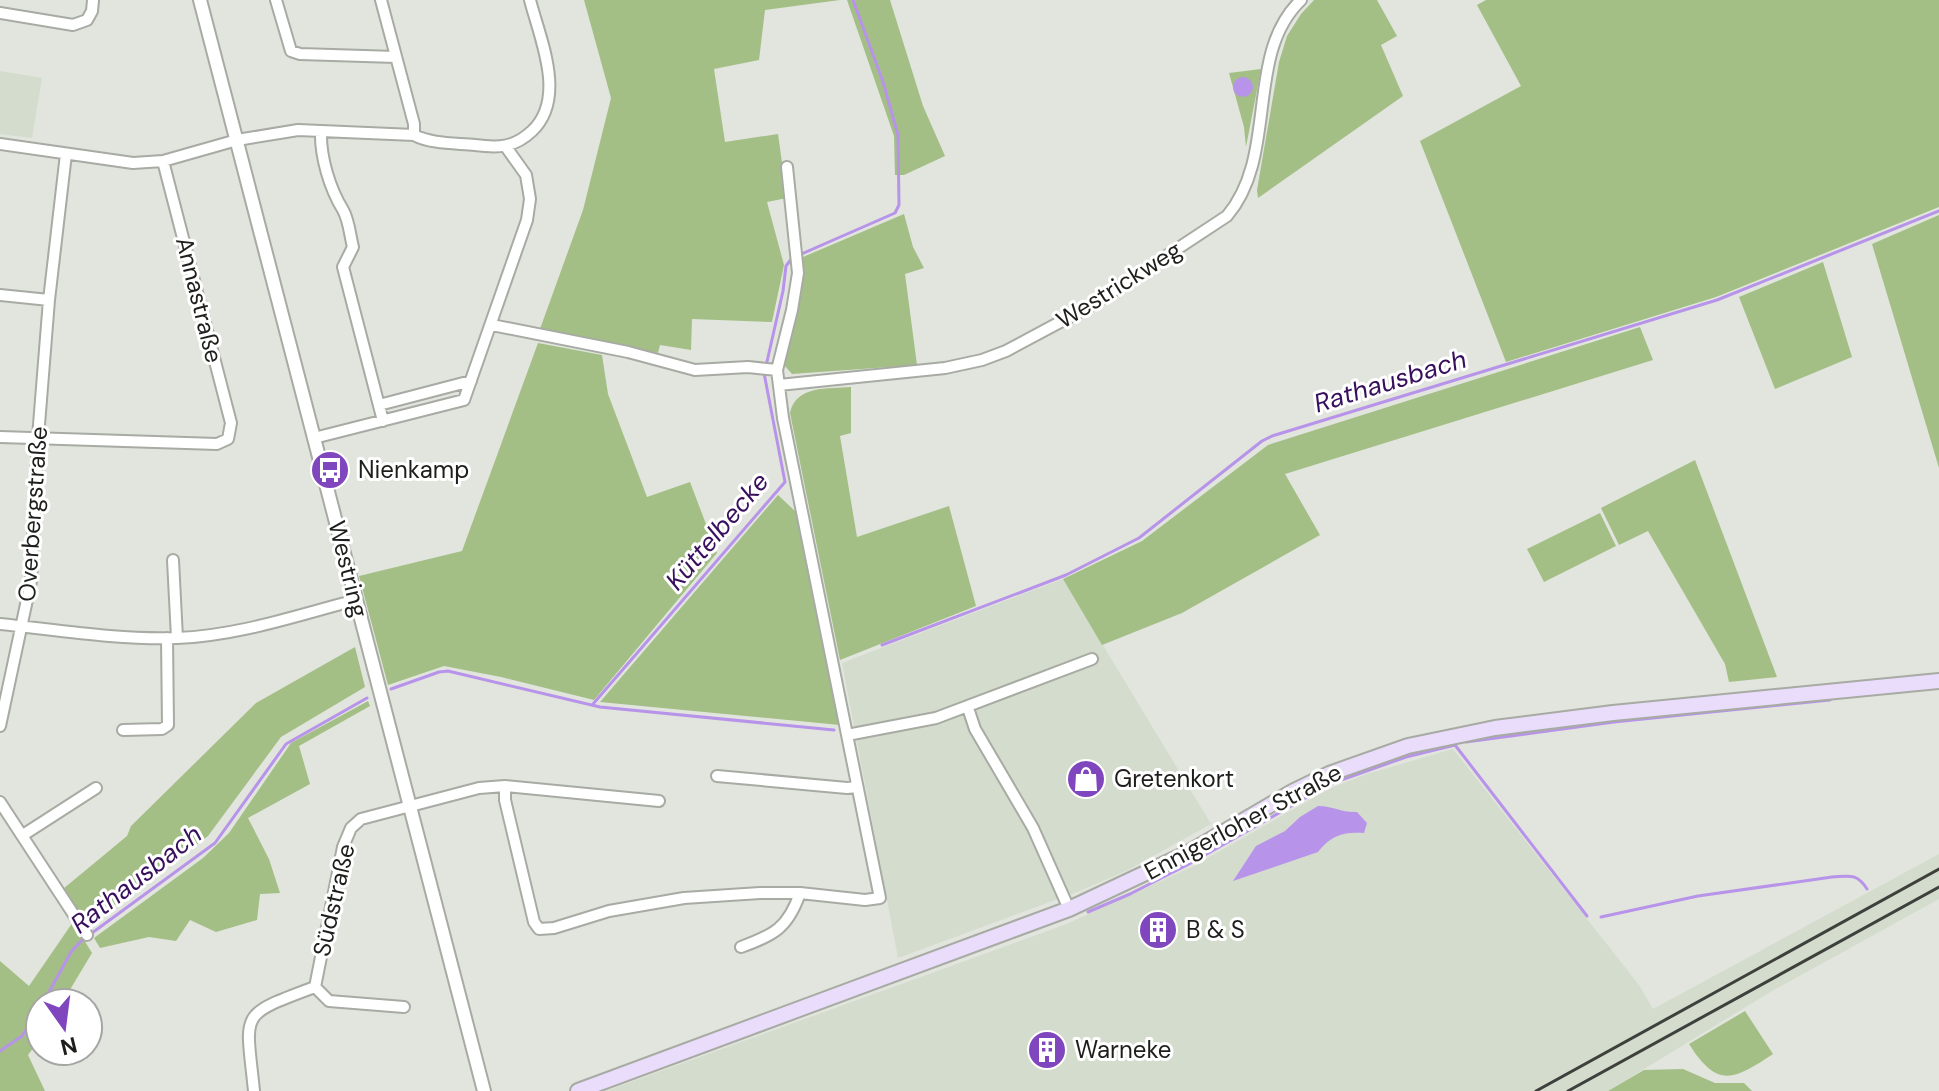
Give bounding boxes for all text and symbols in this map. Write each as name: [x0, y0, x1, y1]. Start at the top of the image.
street label: Annastraße: [169, 234, 230, 366]
street label: Westrickweg: [1050, 234, 1187, 335]
water label: Rathausbach: [1310, 342, 1470, 420]
street label: Overbergstraße: [11, 425, 54, 603]
bus stop icon: Nienkamp: [309, 449, 351, 491]
place label: Nienkamp: [358, 454, 469, 485]
water label: Küttelbecke: [658, 465, 776, 597]
street label: Westring: [322, 517, 375, 620]
street label: Ennigerloher Straße: [1139, 756, 1347, 887]
shop icon: Gretenkort: [1065, 758, 1107, 800]
place label: Gretenkort: [1114, 763, 1234, 794]
water label: Rathausbach: [63, 817, 209, 941]
street label: Südstraße: [306, 840, 362, 959]
building icon: B & S: [1137, 909, 1179, 951]
place label: B & S: [1186, 914, 1245, 945]
north arrow: [24, 987, 104, 1067]
building icon: Warneke: [1026, 1029, 1068, 1071]
text: N: [57, 1030, 80, 1062]
place label: Warneke: [1075, 1034, 1171, 1065]

